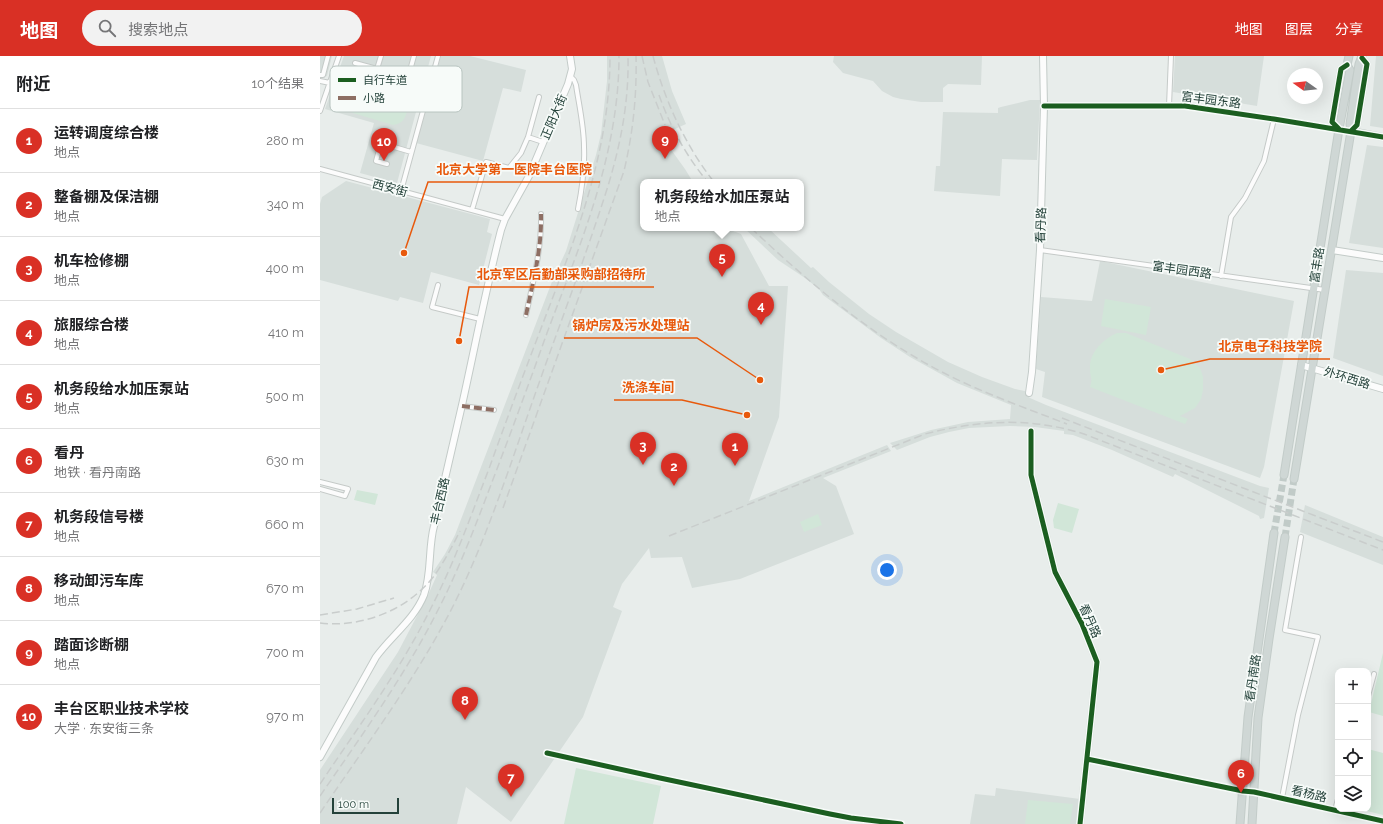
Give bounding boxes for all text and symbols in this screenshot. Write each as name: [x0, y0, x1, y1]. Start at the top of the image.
search box: [82, 10, 362, 46]
icon: search: [96, 17, 118, 39]
text: 地图: [20, 19, 58, 41]
text: 搜索地点: [128, 21, 188, 39]
text: 地图: [1235, 21, 1263, 37]
text: 图层: [1285, 21, 1313, 37]
text: 分享: [1335, 21, 1363, 37]
legend: [330, 66, 462, 112]
north arrow: [1287, 68, 1323, 104]
text: 附近: [16, 74, 50, 94]
text: 自行车道: [363, 74, 407, 87]
text: 10个结果: [251, 76, 304, 91]
street label: 富丰园东路: [1180, 89, 1242, 111]
text: 小路: [363, 92, 385, 105]
street label: 正阳大街: [538, 92, 570, 142]
text: 运转调度综合楼: [54, 124, 159, 142]
pin: 9: [652, 126, 678, 159]
pin: 10: [371, 128, 397, 161]
text: 1: [26, 133, 32, 148]
text: 280 m: [266, 133, 304, 148]
text: 地点: [54, 145, 80, 160]
callout: 北京大学第一医院丰台医院: [428, 157, 600, 182]
text: 北京大学第一医院丰台医院: [436, 162, 592, 177]
street label: 西安街: [371, 177, 409, 199]
popup: [640, 179, 804, 231]
text: 整备棚及保洁棚: [54, 188, 159, 206]
text: 机务段给水加压泵站: [654, 188, 790, 206]
text: 2: [25, 197, 33, 212]
text: 340 m: [267, 197, 304, 212]
street label: 看丹路: [1033, 207, 1049, 243]
text: 地点: [54, 209, 80, 224]
text: 地点: [654, 209, 681, 224]
pin: 5: [709, 244, 735, 277]
street label: 富丰路: [1307, 246, 1327, 284]
text: 机车检修棚: [54, 252, 129, 270]
street label: 富丰园西路: [1151, 259, 1213, 281]
text: 3: [25, 261, 33, 276]
text: 400 m: [266, 261, 304, 276]
callout: 北京军区后勤部采购部招待所: [469, 262, 654, 287]
text: 北京军区后勤部采购部招待所: [476, 267, 646, 282]
text: 地点: [54, 273, 80, 288]
pin: 4: [748, 292, 774, 325]
callout: 锅炉房及污水处理站: [564, 313, 697, 338]
text: 旅服综合楼: [54, 316, 129, 334]
text: 锅炉房及污水处理站: [572, 318, 690, 333]
text: 4: [25, 325, 33, 340]
text: 410 m: [268, 325, 304, 340]
callout: 北京电子科技学院: [1210, 334, 1330, 359]
text: 地点: [54, 337, 80, 352]
text: 北京电子科技学院: [1218, 339, 1322, 354]
street label: 外环西路: [1322, 364, 1372, 392]
callout: 洗涤车间: [614, 375, 682, 400]
text: 机务段给水加压泵站: [54, 380, 189, 398]
text: 洗涤车间: [622, 380, 674, 395]
text: 5: [25, 389, 33, 404]
text: 500 m: [266, 389, 304, 404]
text: 地点: [54, 401, 80, 416]
pin: 3: [630, 432, 656, 465]
pin: 1: [722, 433, 748, 466]
text: 看丹: [54, 444, 84, 462]
text: 6: [25, 453, 33, 468]
text: 630 m: [266, 453, 304, 468]
pin: 2: [661, 453, 687, 486]
text: 地铁 · 看丹南路: [54, 465, 141, 480]
street label: 丰台西路: [428, 476, 452, 526]
text: 机务段信号楼: [54, 508, 144, 526]
text: 7: [25, 517, 33, 532]
text: 660 m: [265, 517, 304, 532]
text: 地点: [54, 529, 80, 544]
your location: [877, 560, 897, 580]
text: 移动卸污车库: [54, 572, 144, 590]
text: 8: [25, 581, 33, 596]
text: 670 m: [266, 581, 304, 596]
text: 地点: [54, 593, 80, 608]
street label: 看丹路: [1076, 602, 1104, 640]
text: 踏面诊断棚: [54, 636, 129, 654]
text: 9: [25, 645, 33, 660]
text: 700 m: [266, 645, 304, 660]
street label: 看丹南路: [1243, 653, 1263, 703]
text: 地点: [54, 657, 80, 672]
map controls: [1335, 668, 1371, 812]
button: +: [1335, 668, 1371, 704]
pin: 8: [452, 687, 478, 720]
text: 丰台区职业技术学校: [54, 700, 189, 718]
button: −: [1335, 704, 1371, 740]
text: 10: [22, 709, 36, 724]
text: 970 m: [266, 709, 304, 724]
text: 大学 · 东安街三条: [54, 721, 154, 736]
button: locate: [1335, 740, 1371, 776]
pin: 6: [1228, 760, 1254, 793]
pin: 7: [498, 764, 524, 797]
button: layers: [1335, 776, 1371, 812]
street label: 看杨路: [1290, 783, 1328, 805]
scale bar: [332, 796, 399, 815]
text: 100 m: [338, 798, 369, 811]

